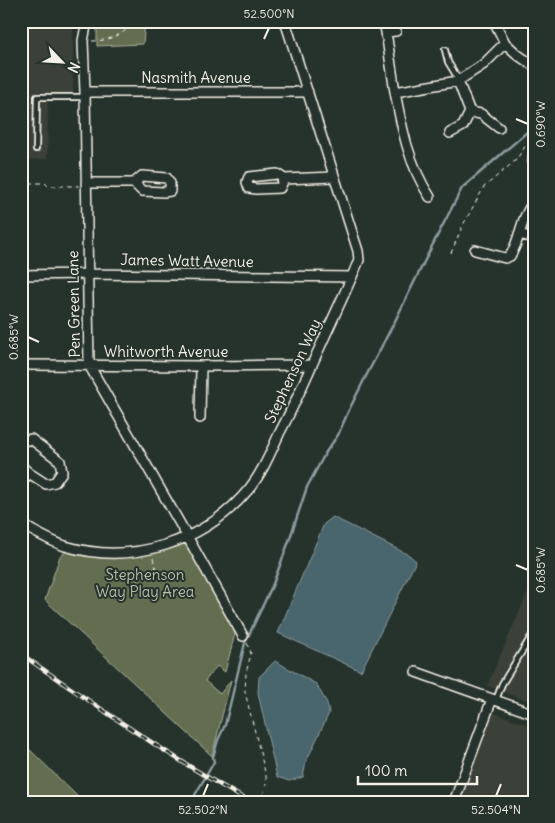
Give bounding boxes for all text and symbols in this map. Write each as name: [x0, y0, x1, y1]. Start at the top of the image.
text: 52.500°N: [244, 6, 294, 21]
north arrow: [38, 38, 88, 88]
text: N: [64, 59, 84, 76]
street label: Nasmith Avenue: [141, 68, 251, 87]
text: 0.690°W: [533, 100, 548, 148]
street label: Pen Green Lane: [63, 250, 84, 358]
street label: James Watt Avenue: [120, 250, 254, 271]
text: 0.685°W: [6, 314, 21, 360]
street label: Stephenson Way: [260, 316, 325, 426]
street label: Whitworth Avenue: [104, 342, 228, 361]
text: 0.685°W: [533, 547, 548, 593]
park label: Stephenson Way Play Area: [96, 565, 195, 601]
scale bar: [358, 753, 476, 785]
text: 100 m: [365, 761, 407, 780]
text: 52.502°N: [178, 802, 228, 817]
text: 52.504°N: [471, 802, 521, 817]

